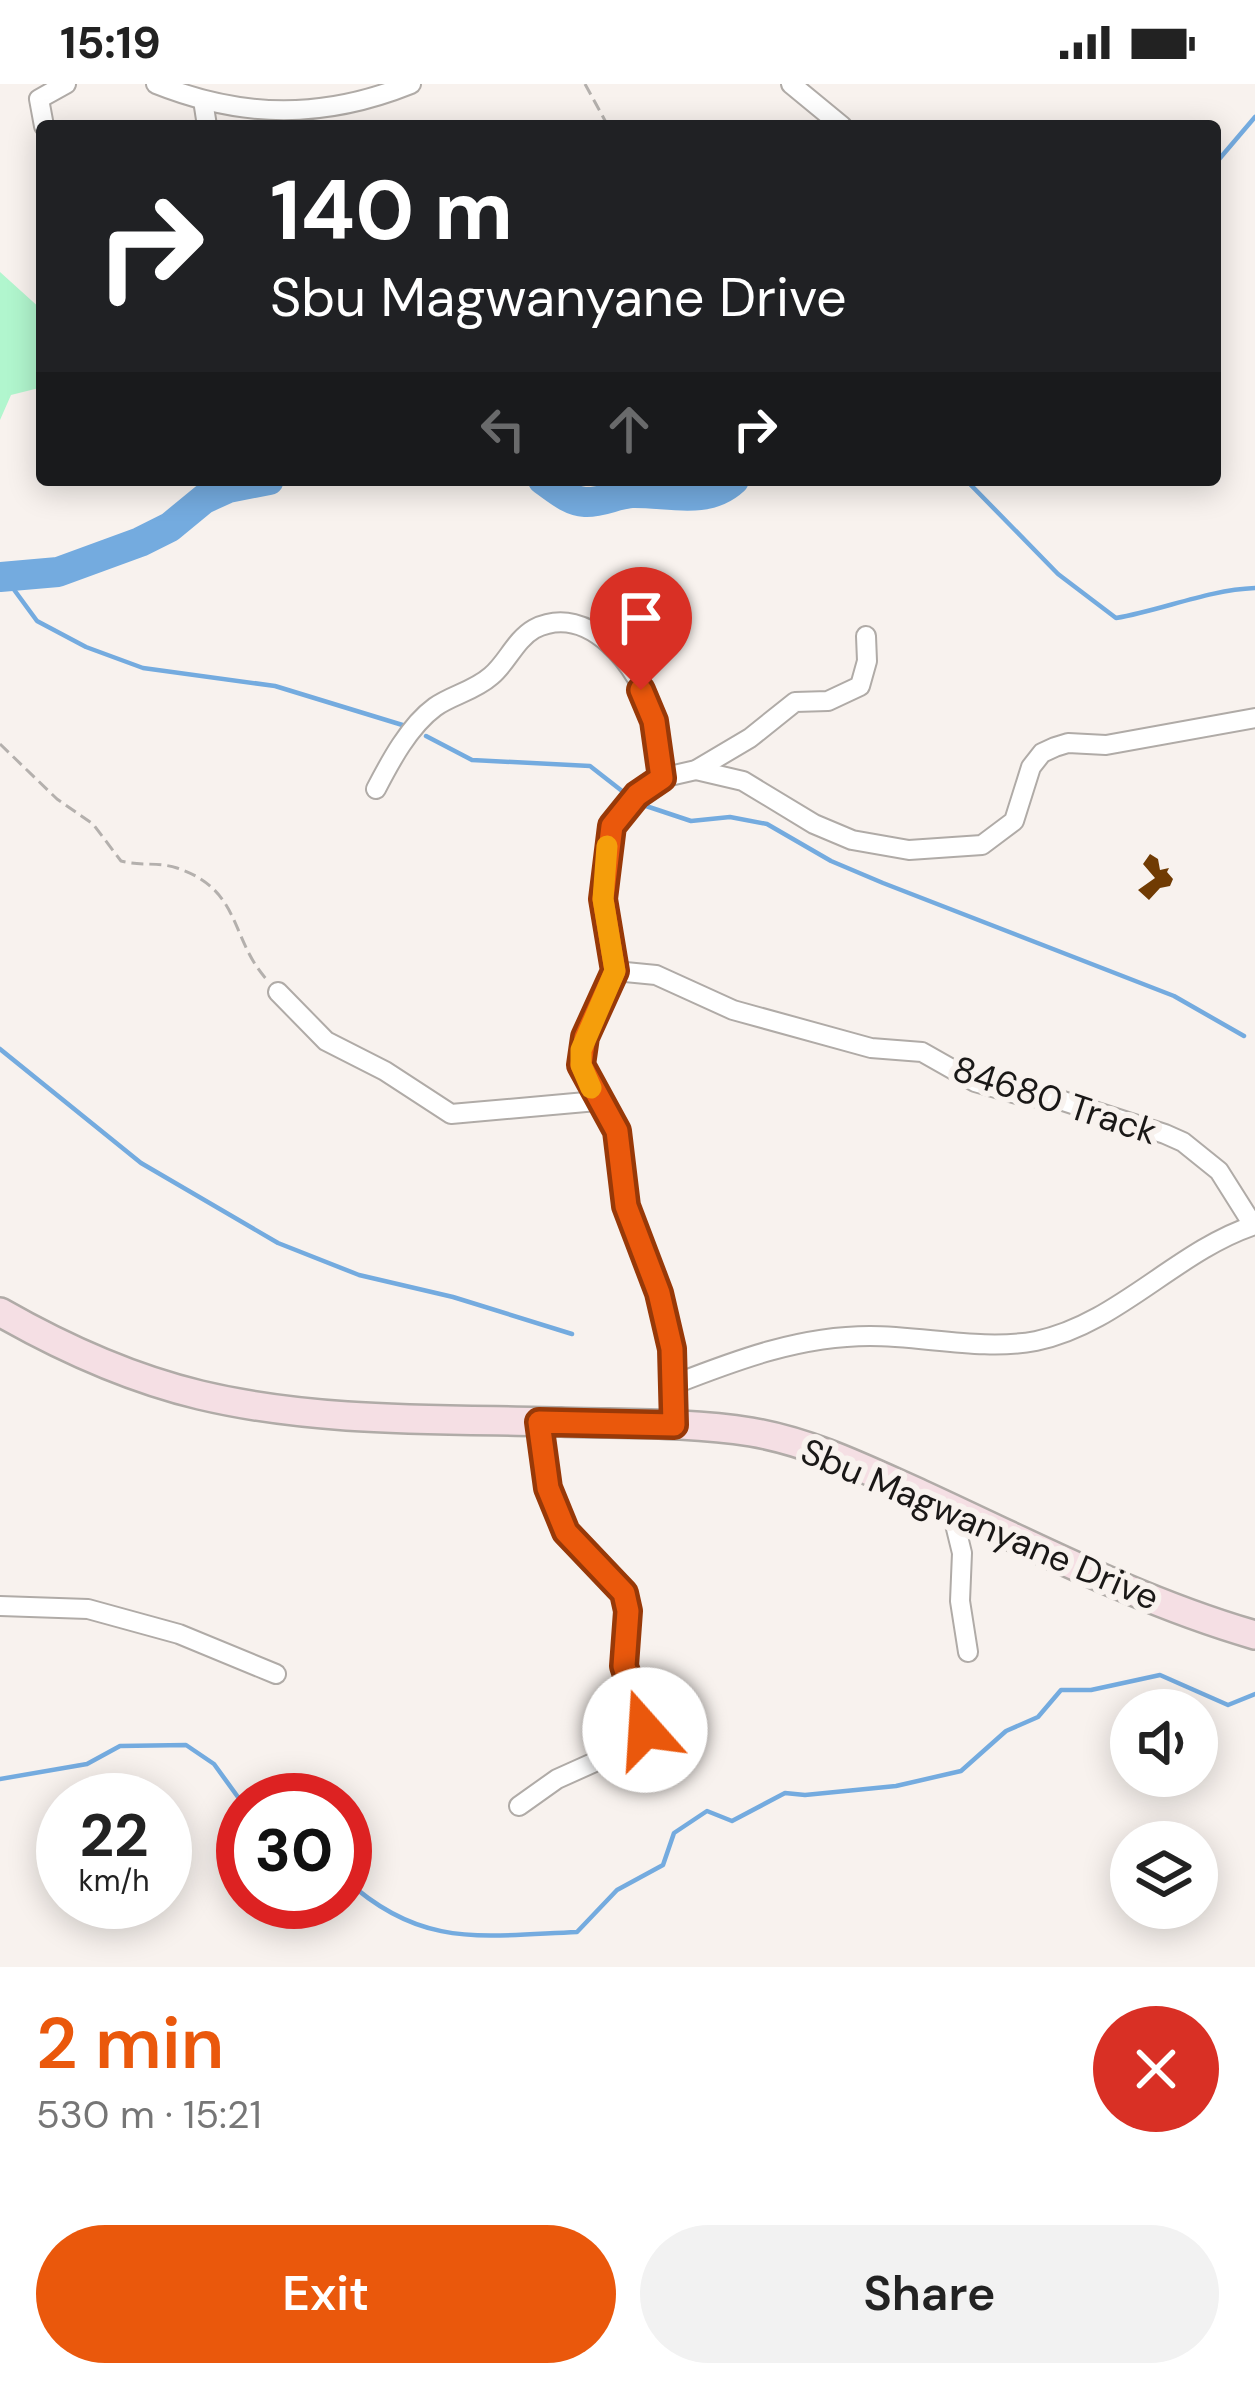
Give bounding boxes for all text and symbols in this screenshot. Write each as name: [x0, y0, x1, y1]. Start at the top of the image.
text: 15:19: [60, 13, 161, 72]
text: 140 m: [270, 156, 513, 265]
icon: right: [72, 168, 228, 324]
text: Sbu Magwanyane Drive: [270, 262, 847, 333]
icon: left: [470, 396, 536, 462]
icon: ahead: [596, 396, 662, 462]
icon: right: [722, 396, 788, 462]
pin: [590, 567, 692, 690]
icon: arrive: [608, 585, 674, 651]
street label: 84680 Track: [947, 1045, 1163, 1155]
street label: Sbu Magwanyane Drive: [794, 1427, 1166, 1621]
position arrow: [582, 1667, 708, 1793]
map controls: [1110, 1689, 1218, 1929]
button: sound: [1110, 1689, 1218, 1797]
speed limit sign: 30: [216, 1773, 372, 1929]
text: 22: [79, 1796, 149, 1875]
button: layers: [1110, 1821, 1218, 1929]
text: km/h: [79, 1861, 149, 1900]
text: 2 min: [36, 1997, 224, 2090]
button: close: [1093, 2006, 1219, 2132]
text: 530 m · 15:21: [36, 2089, 262, 2140]
button: Exit: [36, 2225, 616, 2363]
button: Share: [640, 2225, 1219, 2363]

